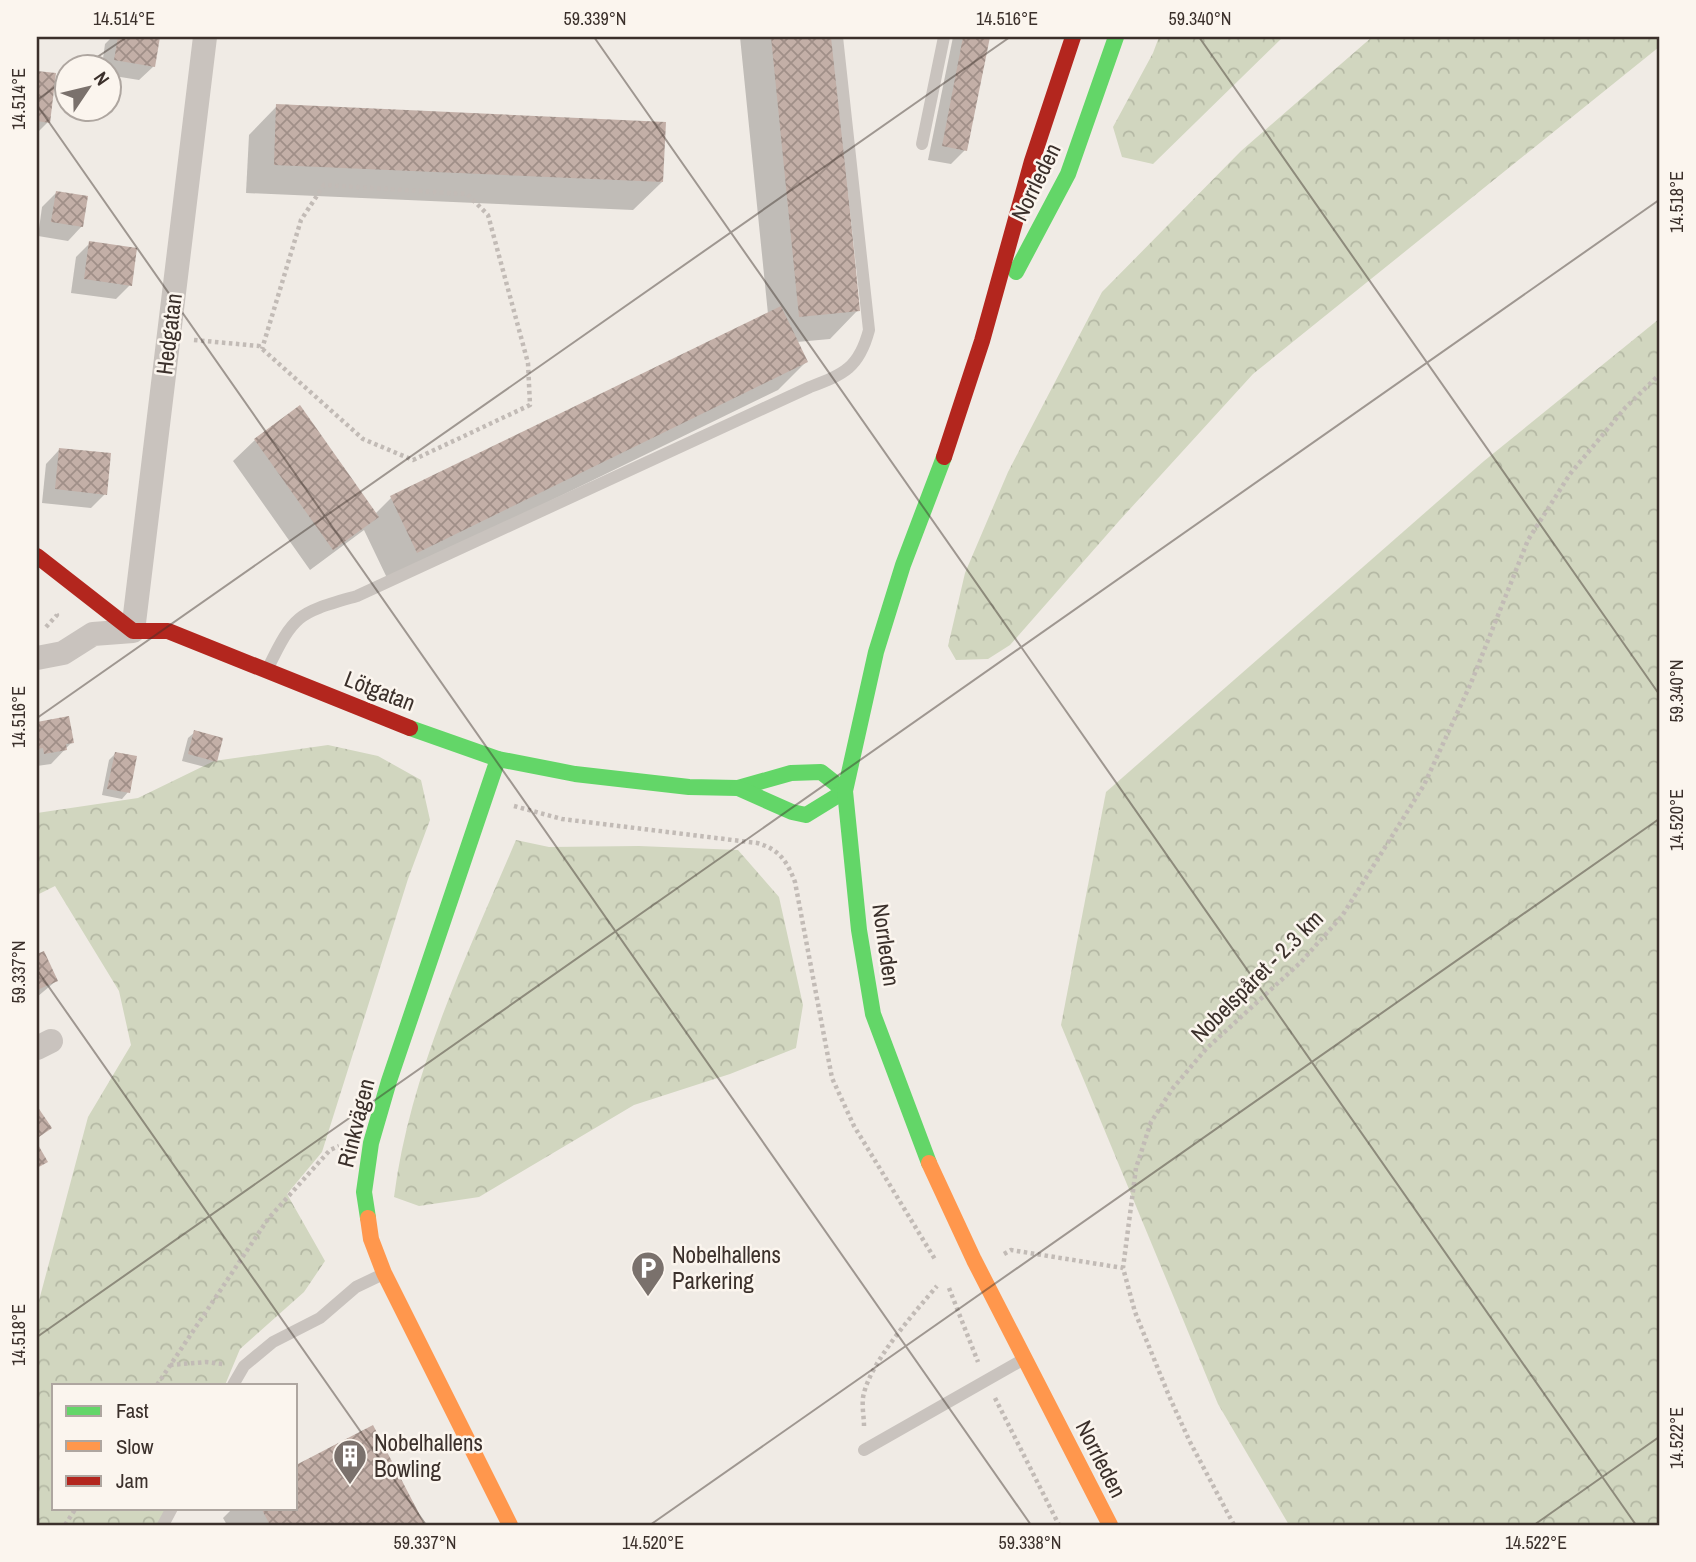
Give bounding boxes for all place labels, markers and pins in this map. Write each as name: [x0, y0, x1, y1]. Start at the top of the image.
place label: Nobelhallens Parkering: [672, 1239, 781, 1296]
parking icon: Nobelhallens Parkering: [629, 1249, 667, 1298]
place label: Nobelhallens Bowling: [374, 1427, 483, 1484]
building icon: Nobelhallens Bowling: [331, 1437, 369, 1486]

